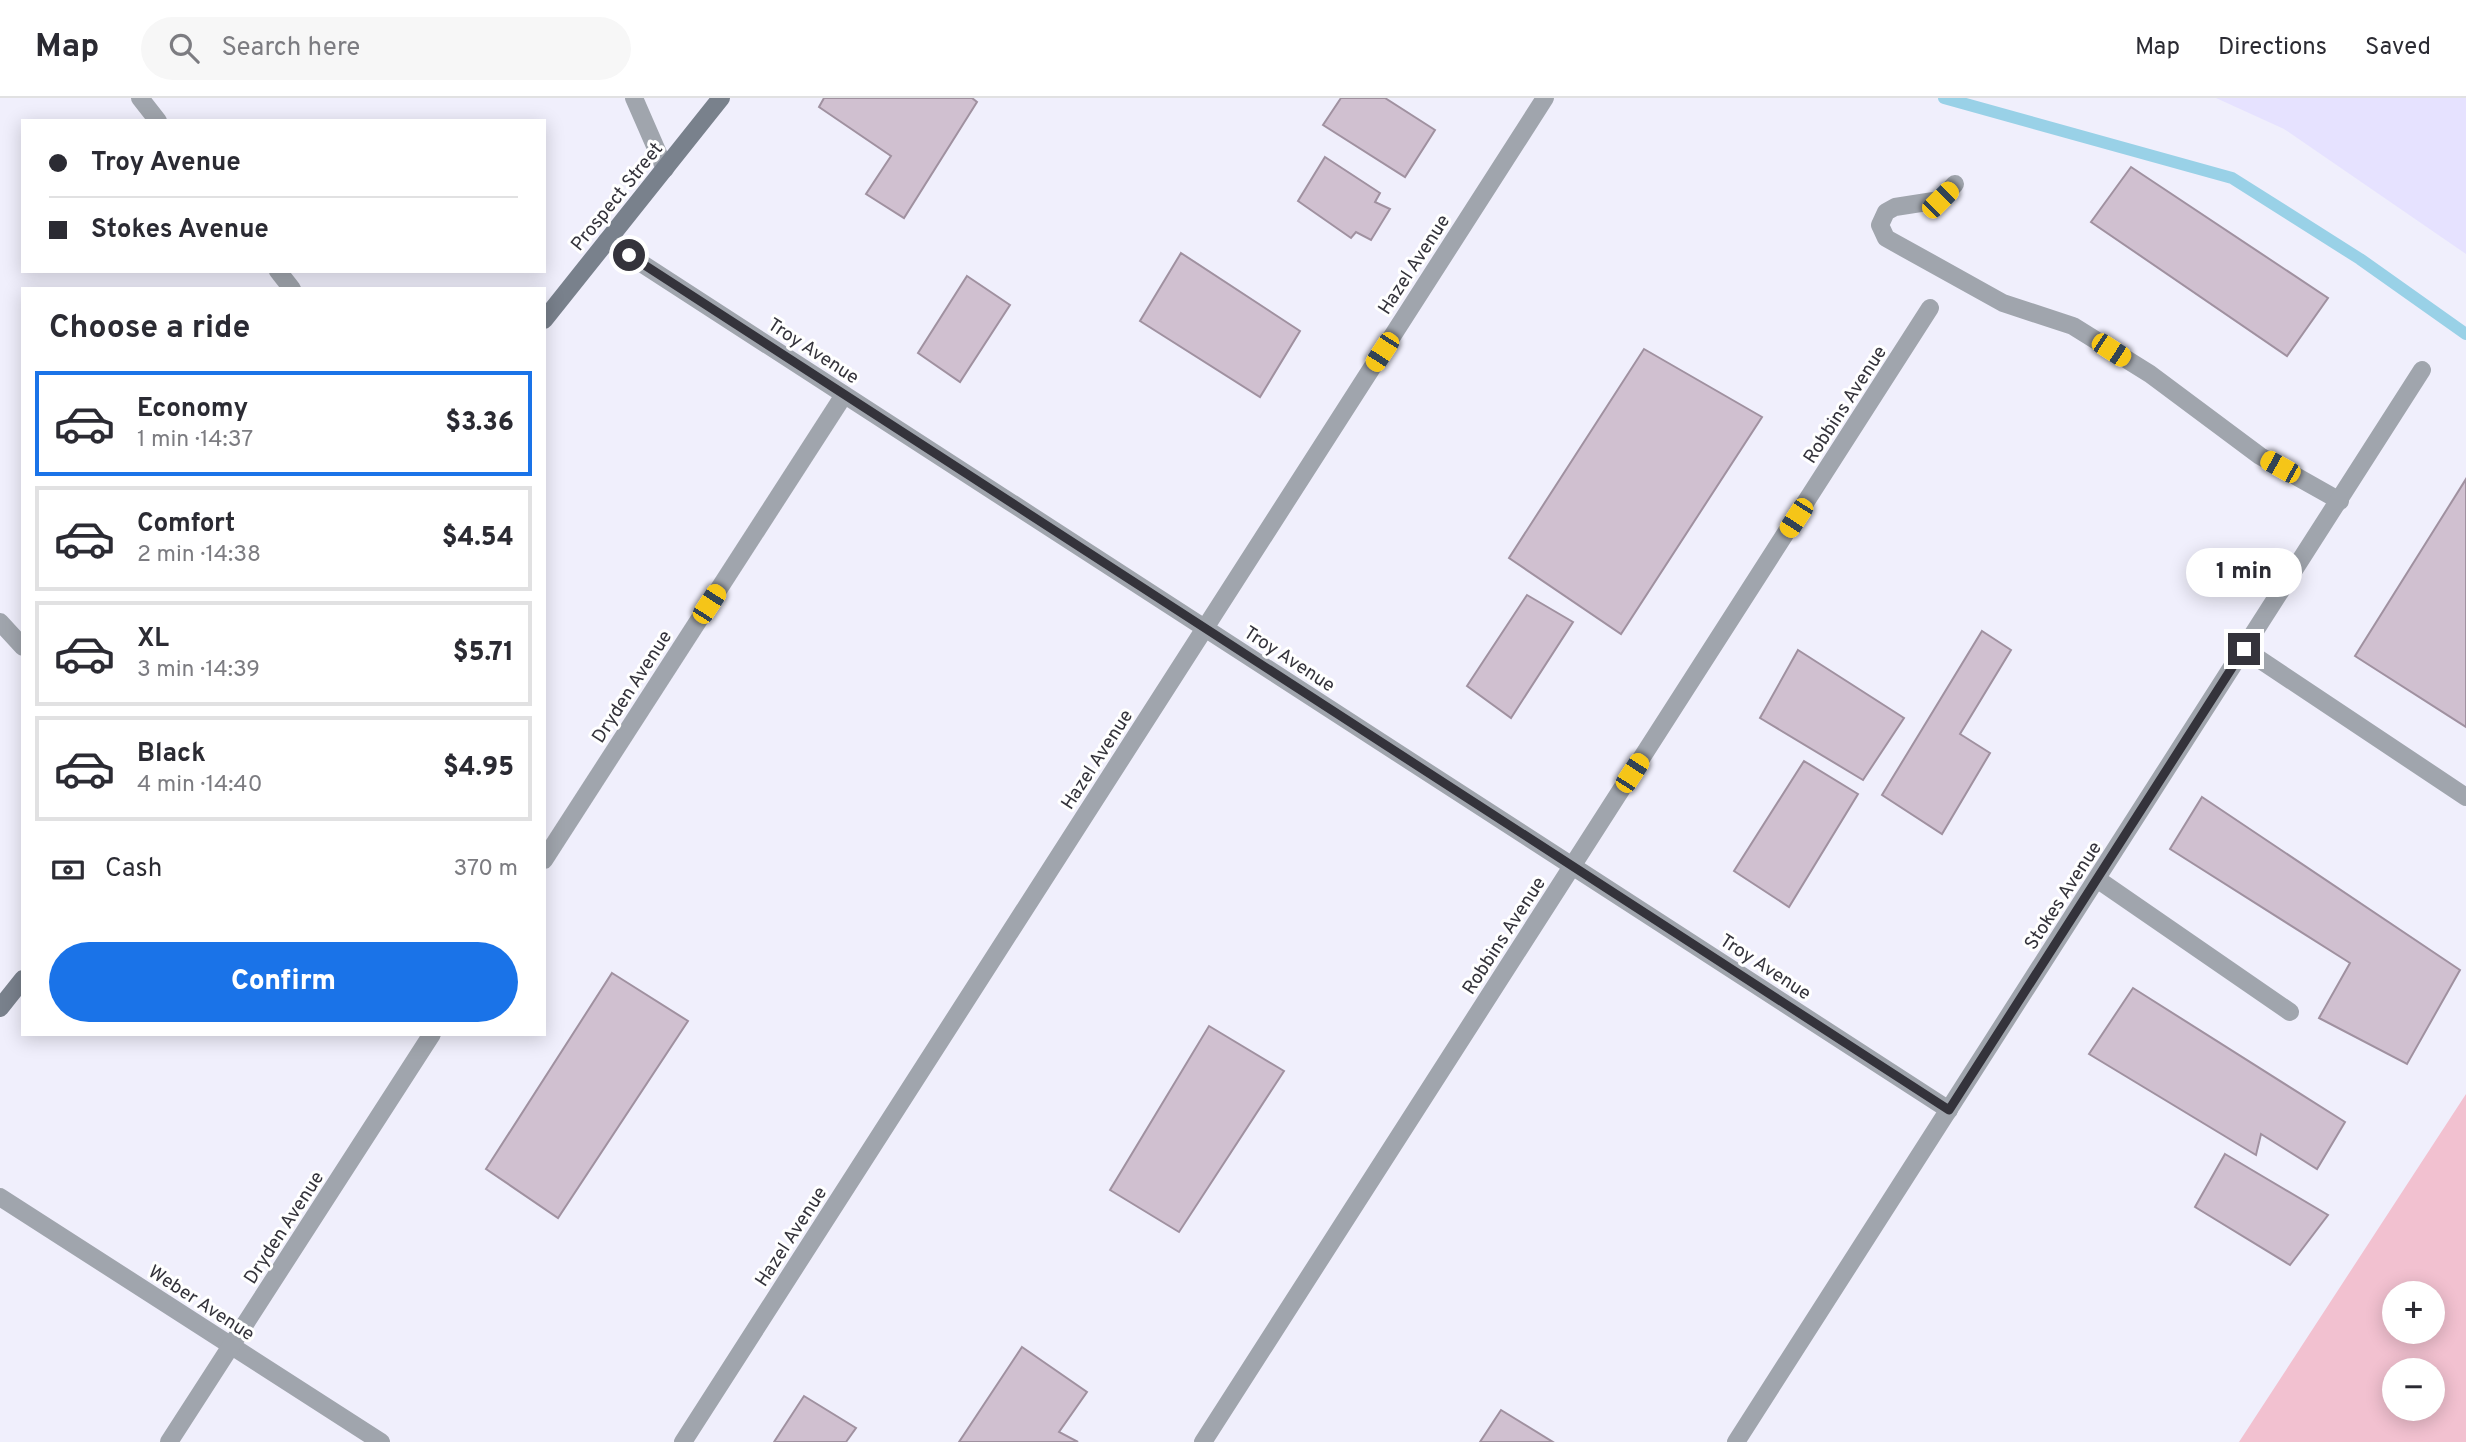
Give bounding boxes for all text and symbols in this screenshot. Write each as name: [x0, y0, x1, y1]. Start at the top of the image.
search box: [141, 17, 631, 80]
text: Map: [35, 27, 99, 69]
icon: search: [165, 29, 203, 67]
text: Search here: [221, 32, 360, 65]
text: Map: [2135, 33, 2180, 63]
text: Directions: [2218, 33, 2327, 63]
text: Saved: [2365, 33, 2431, 63]
street label: Prospect Street: [566, 138, 669, 257]
text: Troy Avenue: [91, 147, 241, 180]
car: [1918, 178, 1963, 222]
street label: Hazel Avenue: [1373, 211, 1456, 320]
text: Stokes Avenue: [91, 214, 269, 247]
route start: [613, 239, 645, 271]
text: Choose a ride: [49, 309, 250, 349]
street label: Troy Avenue: [763, 313, 863, 390]
car: [1362, 329, 1403, 375]
car: [2088, 330, 2135, 370]
street label: Robbins Avenue: [1799, 342, 1893, 469]
icon: car: [53, 392, 116, 455]
text: Economy: [137, 393, 248, 426]
text: $3.36: [445, 407, 514, 440]
text: 1 min · 14:37: [137, 426, 253, 455]
car: [2257, 448, 2304, 486]
car: [1776, 495, 1817, 541]
icon: car: [53, 507, 116, 570]
text: Comfort: [137, 508, 235, 541]
text: $4.54: [442, 522, 514, 555]
text: 2 min · 14:38: [137, 541, 261, 570]
callout: 1 min: [2186, 547, 2302, 596]
text: 1 min: [2216, 558, 2272, 587]
car: [689, 581, 730, 627]
street label: Troy Avenue: [1239, 621, 1339, 698]
icon: car: [53, 622, 116, 685]
text: XL: [137, 623, 169, 656]
street label: Dryden Avenue: [587, 626, 678, 748]
route end: [2228, 633, 2260, 665]
text: $5.71: [453, 637, 514, 670]
text: 3 min · 14:39: [137, 656, 260, 685]
street label: Hazel Avenue: [1056, 706, 1139, 815]
icon: car: [53, 737, 116, 800]
text: Black: [137, 738, 206, 771]
car: [1612, 750, 1653, 796]
text: $4.95: [443, 752, 514, 785]
text: 4 min · 14:40: [137, 771, 262, 800]
street label: Stokes Avenue: [2020, 837, 2108, 955]
icon: cash: [49, 851, 87, 889]
text: Cash: [105, 853, 162, 886]
text: 370 m: [453, 855, 518, 884]
street label: Robbins Avenue: [1458, 873, 1552, 1000]
street label: Troy Avenue: [1715, 929, 1815, 1006]
button: Confirm: [49, 942, 518, 1022]
street label: Dryden Avenue: [239, 1167, 330, 1289]
street label: Hazel Avenue: [750, 1183, 833, 1292]
street label: Weber Avenue: [143, 1260, 259, 1347]
map controls: [2382, 1281, 2445, 1421]
button: +: [2382, 1281, 2445, 1344]
button: −: [2382, 1358, 2445, 1421]

